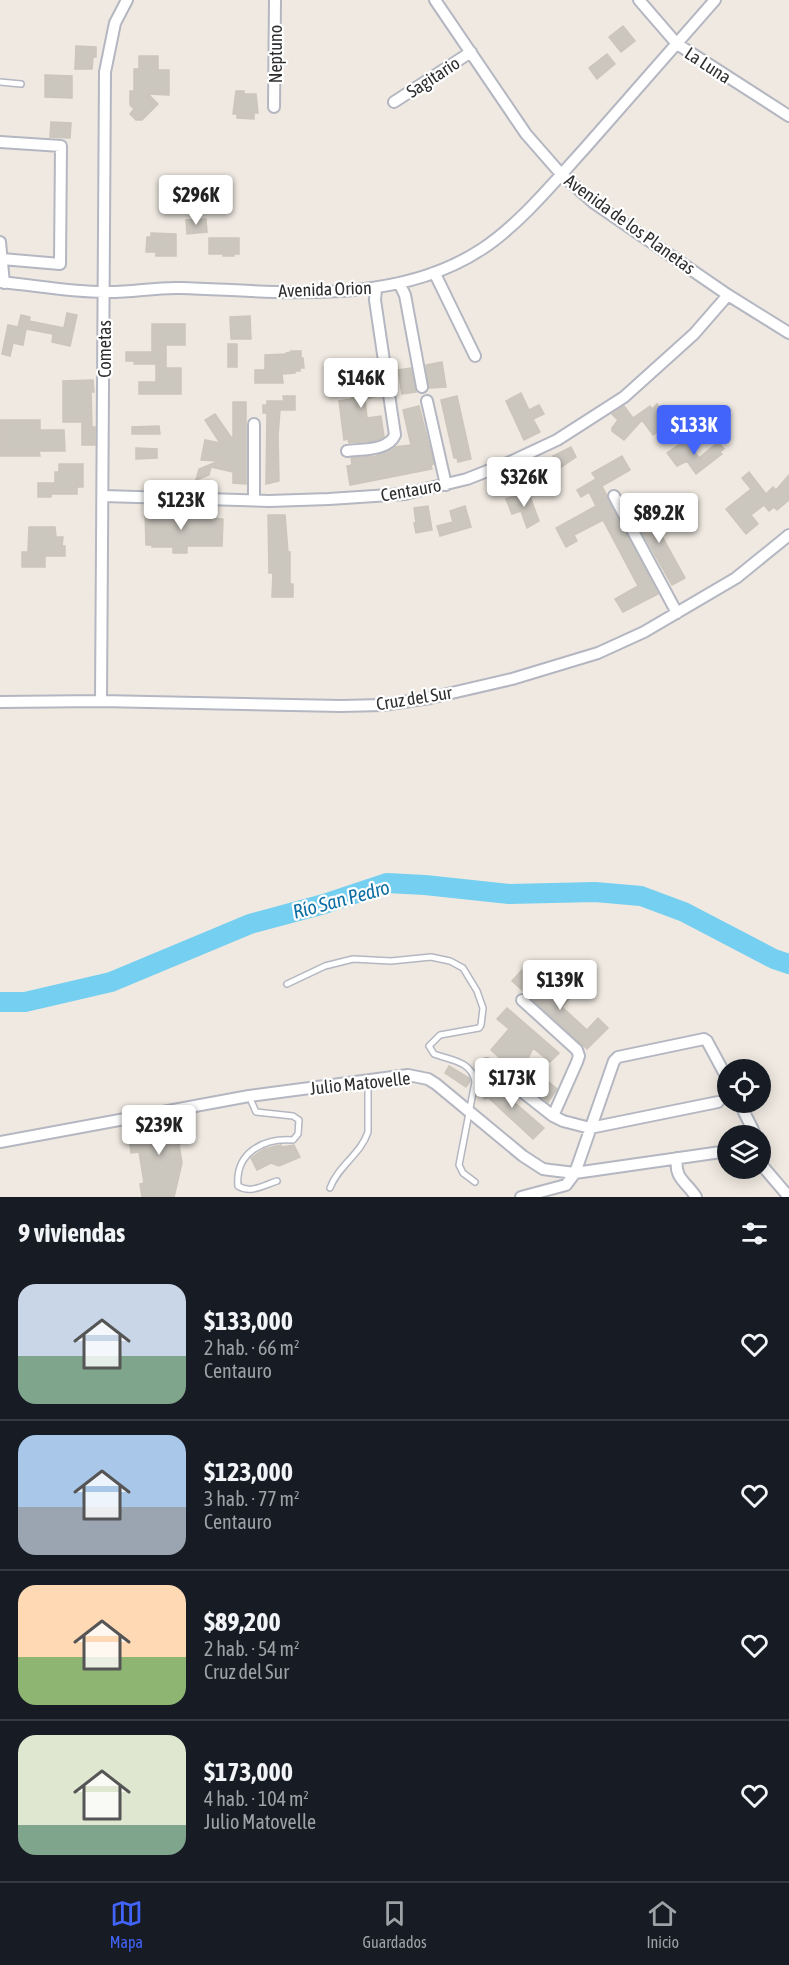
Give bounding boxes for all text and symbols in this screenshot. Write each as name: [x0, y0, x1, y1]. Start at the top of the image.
street label: Neptuno: [265, 25, 286, 83]
street label: La Luna: [681, 42, 735, 88]
street label: Sagitario: [402, 52, 464, 102]
street label: Avenida de los Planetas: [561, 170, 699, 278]
pin: $296K: [154, 175, 238, 226]
text: $296K: [173, 183, 219, 206]
street label: Avenida Orion: [278, 277, 372, 301]
street label: Cometas: [94, 320, 115, 378]
pin: $146K: [319, 358, 403, 409]
text: $146K: [338, 366, 384, 389]
pin: $133K: [652, 405, 736, 456]
text: $133K: [671, 413, 717, 436]
pin: $326K: [482, 457, 566, 508]
text: $326K: [501, 465, 547, 488]
street label: Centauro: [379, 474, 443, 506]
pin: $123K: [139, 480, 223, 531]
text: $123K: [158, 488, 204, 511]
pin: $89.2K: [610, 493, 708, 544]
text: $89.2K: [634, 501, 684, 524]
street label: Cruz del Sur: [375, 682, 454, 714]
water label: Río San Pedro: [290, 875, 392, 923]
pin: $139K: [518, 960, 602, 1011]
text: $139K: [537, 968, 583, 991]
pin: $173K: [470, 1058, 554, 1109]
map controls: [717, 1059, 771, 1179]
button: locate: [717, 1059, 771, 1113]
text: $173K: [489, 1066, 535, 1089]
street label: Julio Matovelle: [309, 1067, 411, 1099]
pin: $239K: [117, 1105, 201, 1156]
text: $239K: [136, 1113, 182, 1136]
button: layers: [717, 1125, 771, 1179]
icon: filters: [738, 1217, 771, 1250]
text: 9 viviendas: [18, 1218, 125, 1248]
text: $133,000: [204, 1306, 293, 1336]
icon: home: [66, 1308, 138, 1380]
icon: heart: [738, 1328, 771, 1361]
text: 2 hab. · 66 m²: [204, 1336, 299, 1359]
text: Centauro: [204, 1359, 272, 1382]
text: $123,000: [204, 1457, 293, 1487]
icon: home: [66, 1459, 138, 1531]
icon: heart: [738, 1479, 771, 1512]
text: 3 hab. · 77 m²: [204, 1487, 299, 1510]
text: Centauro: [204, 1510, 272, 1533]
text: $89,200: [204, 1607, 281, 1637]
icon: home: [66, 1609, 138, 1681]
icon: heart: [738, 1629, 771, 1662]
text: 2 hab. · 54 m²: [204, 1637, 299, 1660]
text: Cruz del Sur: [204, 1660, 289, 1683]
text: $173,000: [204, 1757, 293, 1787]
icon: home: [66, 1759, 138, 1831]
icon: heart: [738, 1779, 771, 1812]
text: 4 hab. · 104 m²: [204, 1787, 309, 1810]
text: Julio Matovelle: [204, 1810, 316, 1833]
tab: Mapa: [110, 1897, 143, 1951]
tab: Guardados: [363, 1897, 427, 1951]
tab: Inicio: [646, 1897, 679, 1951]

